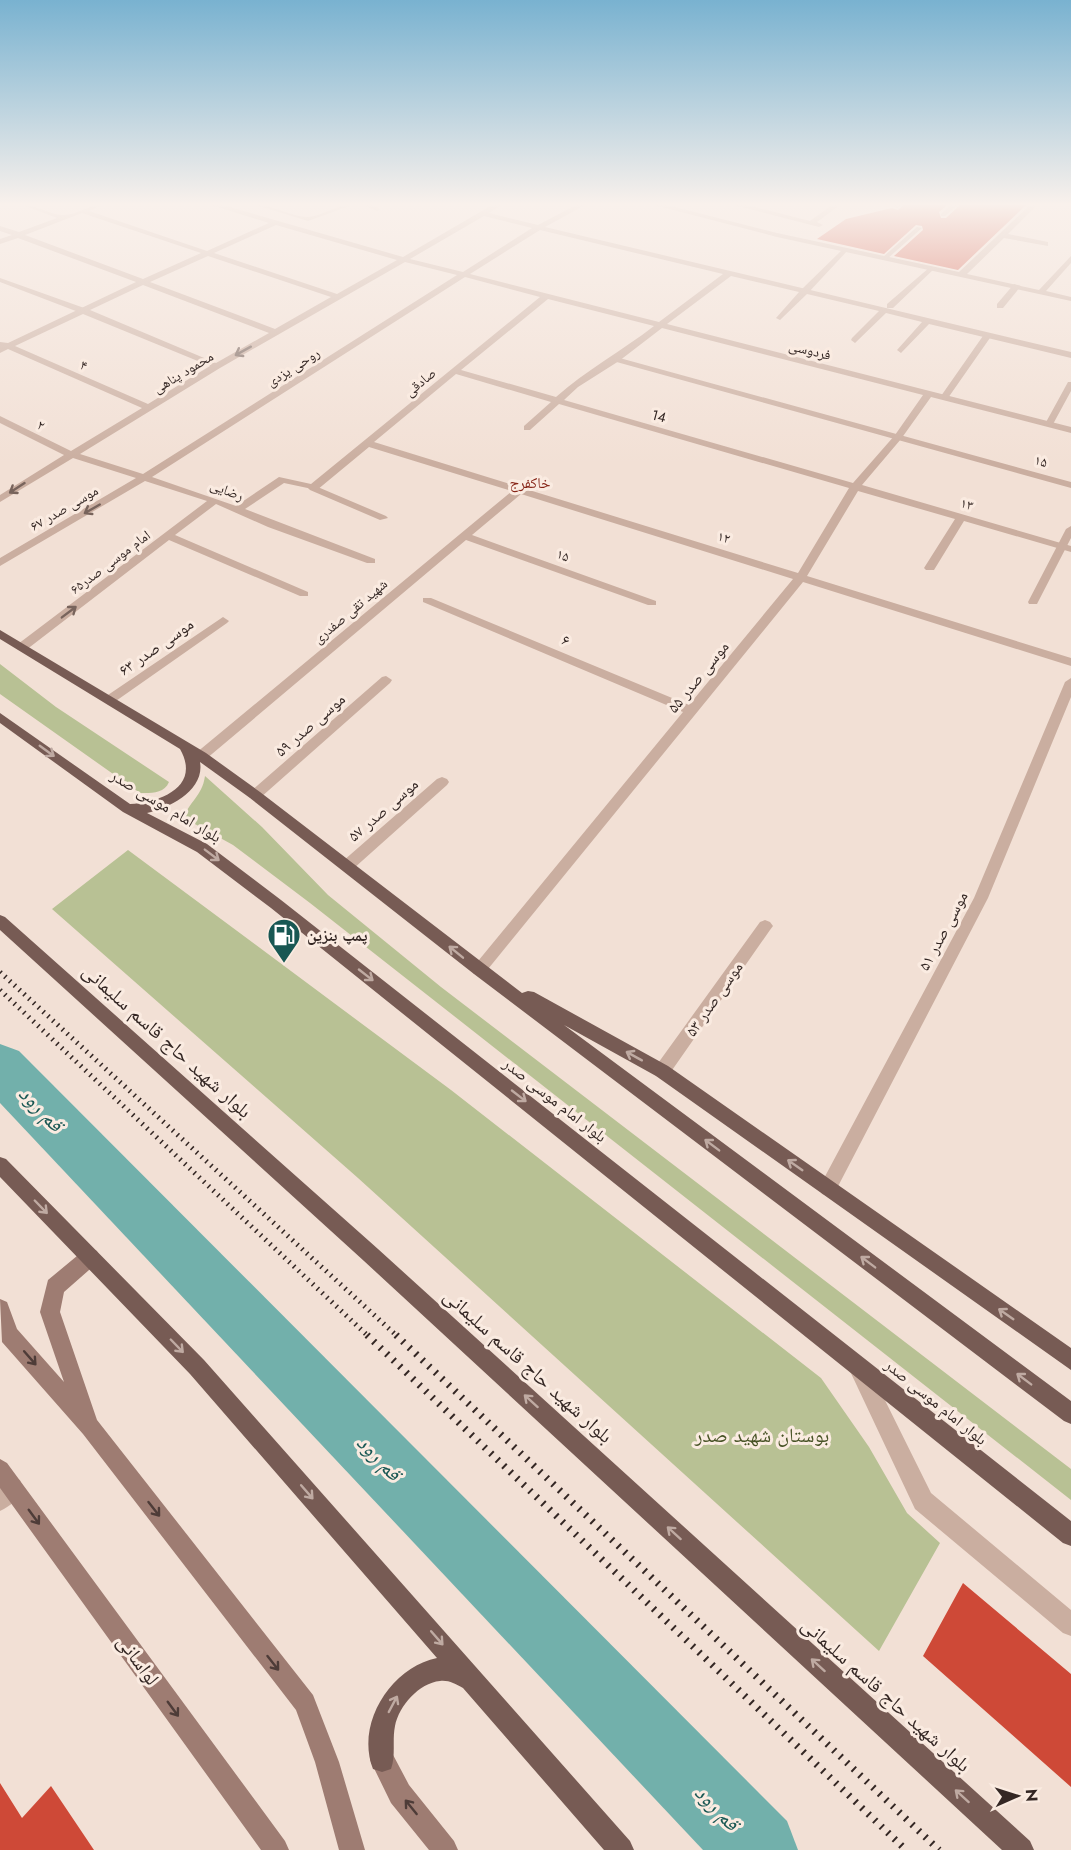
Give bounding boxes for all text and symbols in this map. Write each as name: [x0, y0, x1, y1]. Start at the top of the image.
street label: فردوسی: [787, 335, 833, 365]
street label: روحی یزدی: [262, 343, 324, 391]
street label: محمود پناهی: [149, 346, 217, 398]
one-way arrow: [235, 346, 252, 358]
street label: ۴: [77, 355, 91, 375]
street label: صادقی: [400, 363, 440, 401]
street label: 14: [649, 404, 669, 428]
street label: ۲: [34, 415, 48, 435]
street label: ۱۵: [1032, 450, 1050, 472]
district label: خاکفرج: [510, 472, 551, 494]
street label: رضایی: [207, 475, 247, 505]
street label: موسی صدر ۶۷: [26, 480, 102, 536]
one-way arrow: [9, 482, 26, 494]
street label: ۱۳: [958, 493, 976, 515]
one-way arrow: [84, 503, 101, 515]
street label: امام موسی صدر۶۵: [66, 525, 154, 599]
street label: ۱۲: [715, 526, 733, 548]
street label: ۱۵: [554, 543, 572, 567]
street label: شهید تقی صفدری: [308, 574, 392, 648]
one-way arrow: [61, 605, 77, 618]
street label: موسی صدر ۶۳: [114, 613, 198, 681]
street label: ۶: [558, 628, 574, 652]
street label: موسی صدر ۵۵: [662, 636, 734, 718]
street label: موسی صدر ۵۹: [270, 688, 350, 762]
one-way arrow: [39, 745, 55, 757]
street label: بلوار امام موسی صدر: [105, 763, 226, 848]
street label: موسی صدر ۵۷: [343, 773, 423, 847]
one-way arrow: [203, 849, 219, 862]
street label: موسی صدر ۵۱: [913, 887, 973, 975]
fuel station icon: پمپ بنزین: [266, 917, 302, 964]
place label: پمپ بنزین: [307, 924, 368, 947]
one-way arrow: [448, 945, 464, 958]
street label: بلوار شهید حاج قاسم سلیمانی: [76, 957, 258, 1125]
street label: موسی صدر ۵۳: [680, 957, 748, 1041]
one-way arrow: [358, 968, 374, 981]
one-way arrow: [626, 1050, 643, 1062]
street label: بلوار امام موسی صدر: [498, 1052, 612, 1148]
water label: قم رود: [12, 1080, 72, 1141]
one-way arrow: [511, 1089, 527, 1102]
one-way arrow: [705, 1139, 721, 1151]
one-way arrow: [788, 1159, 804, 1171]
one-way arrow: [34, 1199, 48, 1214]
one-way arrow: [861, 1256, 877, 1268]
street label: بلوار شهید حاج قاسم سلیمانی: [437, 1282, 619, 1450]
one-way arrow: [999, 1308, 1015, 1320]
one-way arrow: [170, 1339, 185, 1354]
one-way arrow: [23, 1351, 37, 1366]
street label: بلوار امام موسی صدر: [879, 1353, 992, 1451]
one-way arrow: [1017, 1373, 1033, 1386]
one-way arrow: [523, 1394, 538, 1408]
park label: بوستان شهید صدر: [694, 1421, 829, 1450]
water label: قم رود: [350, 1429, 410, 1490]
one-way arrow: [300, 1483, 314, 1499]
one-way arrow: [147, 1501, 160, 1517]
one-way arrow: [28, 1509, 40, 1525]
one-way arrow: [667, 1526, 682, 1540]
street label: بلوار شهید حاج قاسم سلیمانی: [795, 1611, 977, 1779]
street label: لواسانی: [110, 1629, 166, 1691]
one-way arrow: [430, 1630, 444, 1645]
one-way arrow: [267, 1655, 280, 1671]
one-way arrow: [811, 1658, 826, 1672]
one-way arrow: [388, 1695, 399, 1713]
one-way arrow: [167, 1700, 179, 1716]
north arrow: [987, 1766, 1047, 1826]
water label: قم رود: [688, 1779, 748, 1840]
text: N: [1020, 1788, 1043, 1802]
one-way arrow: [955, 1789, 970, 1803]
one-way arrow: [404, 1799, 417, 1815]

